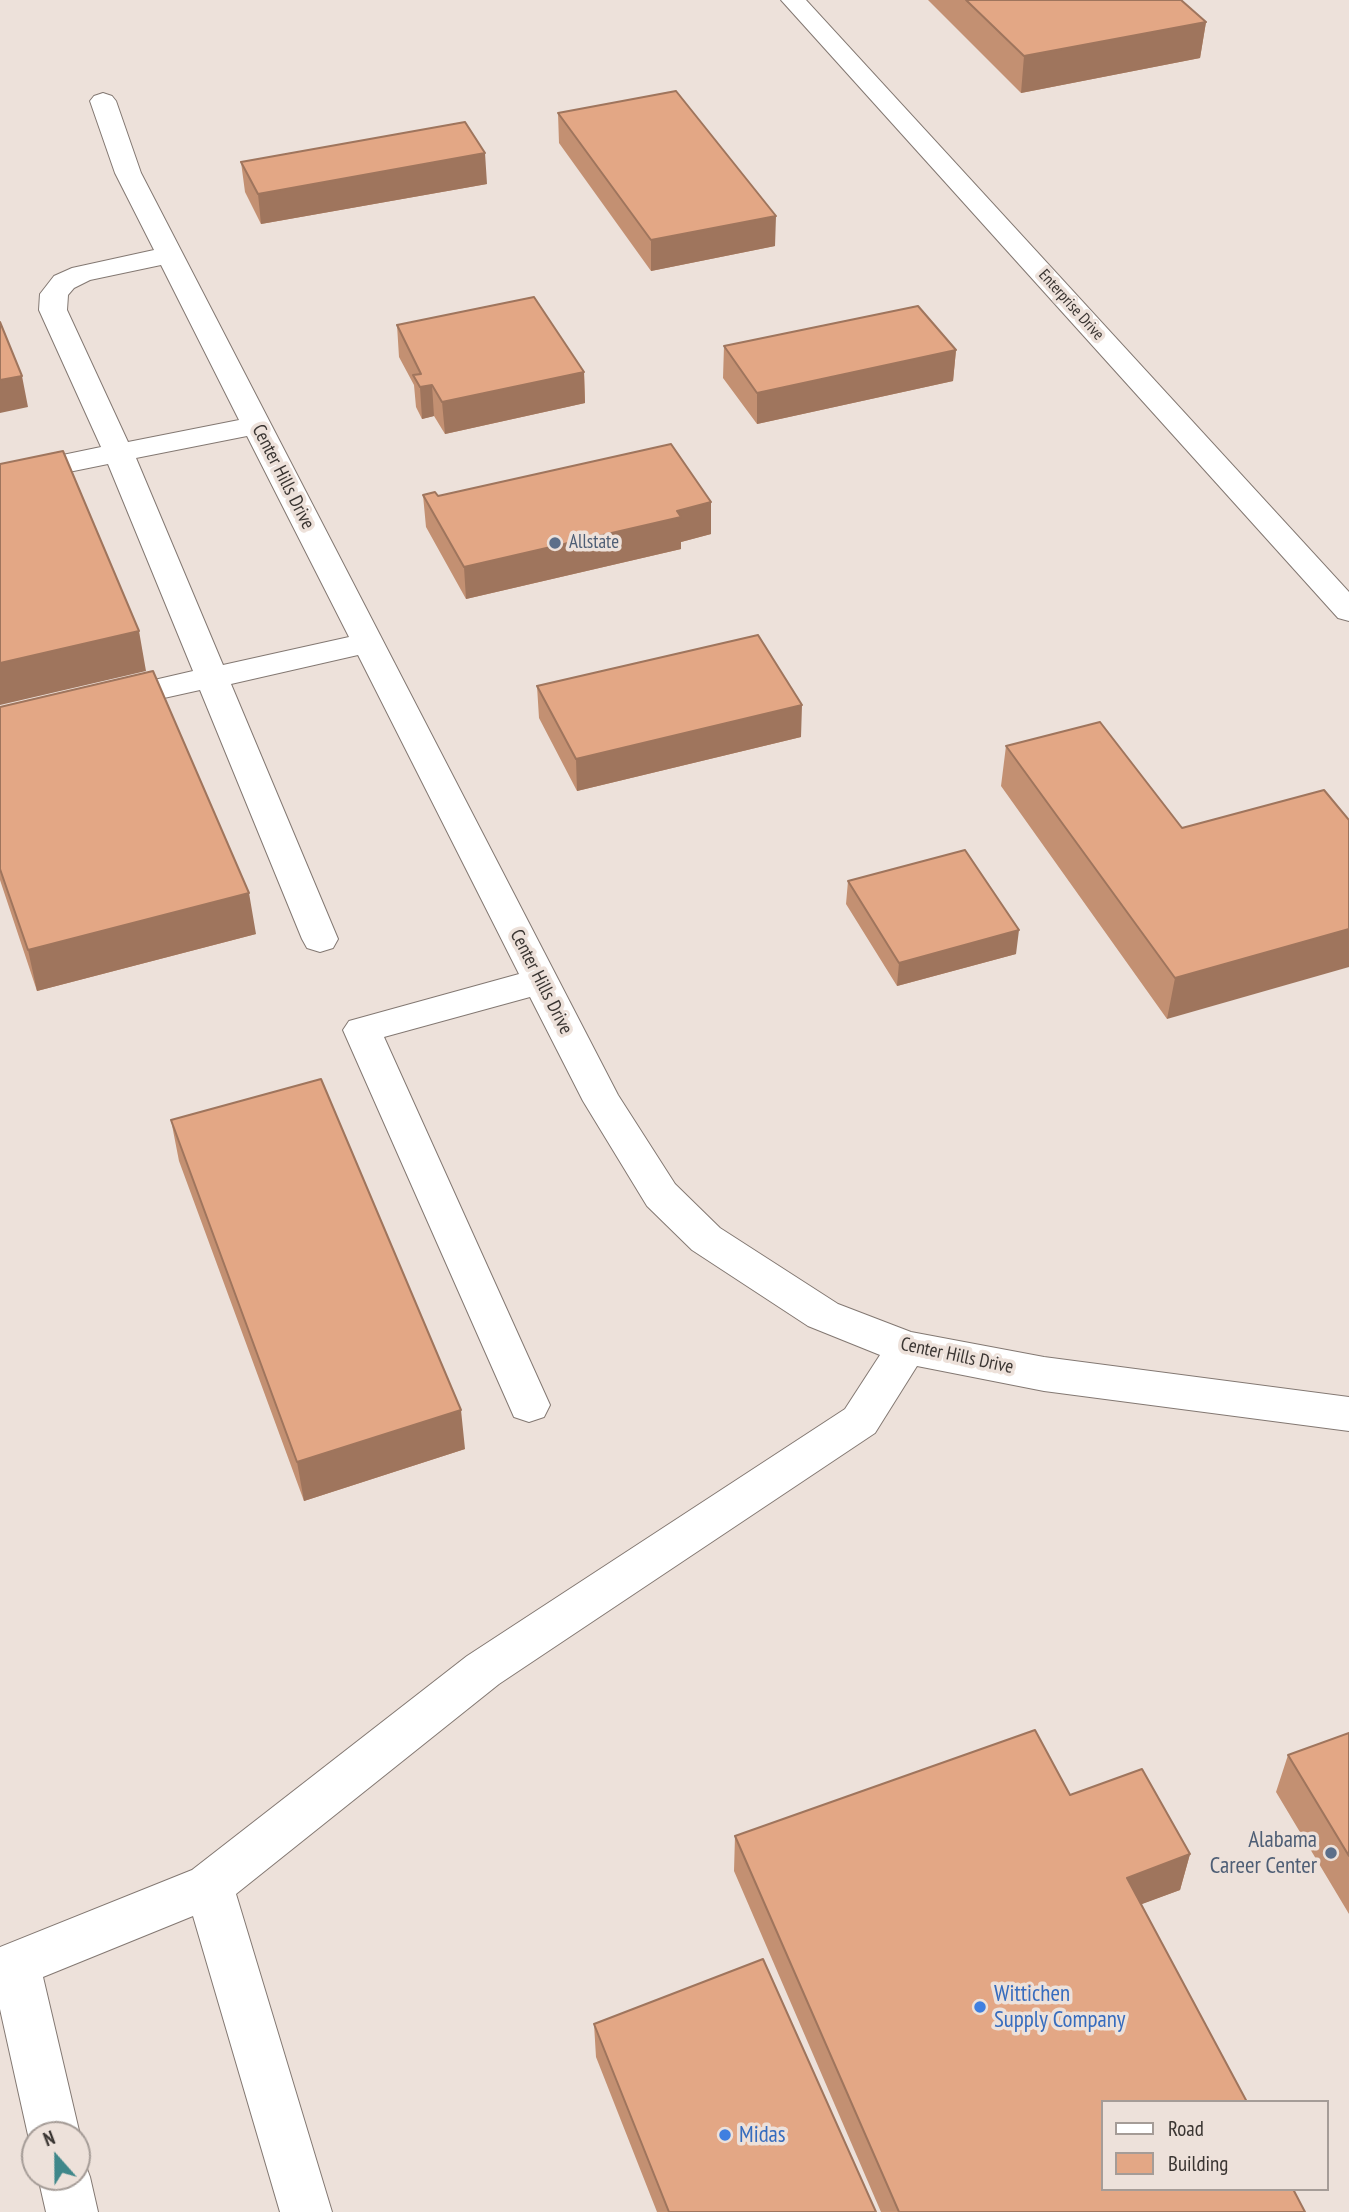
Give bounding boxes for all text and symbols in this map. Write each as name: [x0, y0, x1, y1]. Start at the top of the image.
street label: Enterprise Drive: [1034, 266, 1108, 344]
street label: Center Hills Drive: [247, 421, 319, 533]
place label: Allstate: [569, 532, 619, 554]
marker: Allstate: [547, 535, 563, 551]
street label: Center Hills Drive: [505, 926, 577, 1038]
street label: Center Hills Drive: [899, 1333, 1015, 1379]
place label: Alabama Career Center: [1210, 1826, 1317, 1880]
marker: Alabama Career Center: [1323, 1845, 1339, 1861]
place label: Wittichen Supply Company: [994, 1980, 1125, 2034]
marker: Wittichen Supply Company: [972, 1999, 988, 2015]
legend: [1100, 2100, 1328, 2191]
text: Road: [1168, 2115, 1204, 2142]
north arrow: [21, 2121, 91, 2191]
place label: Midas: [739, 2121, 786, 2149]
text: N: [40, 2125, 58, 2151]
marker: Midas: [717, 2127, 733, 2143]
text: Building: [1168, 2150, 1228, 2177]

